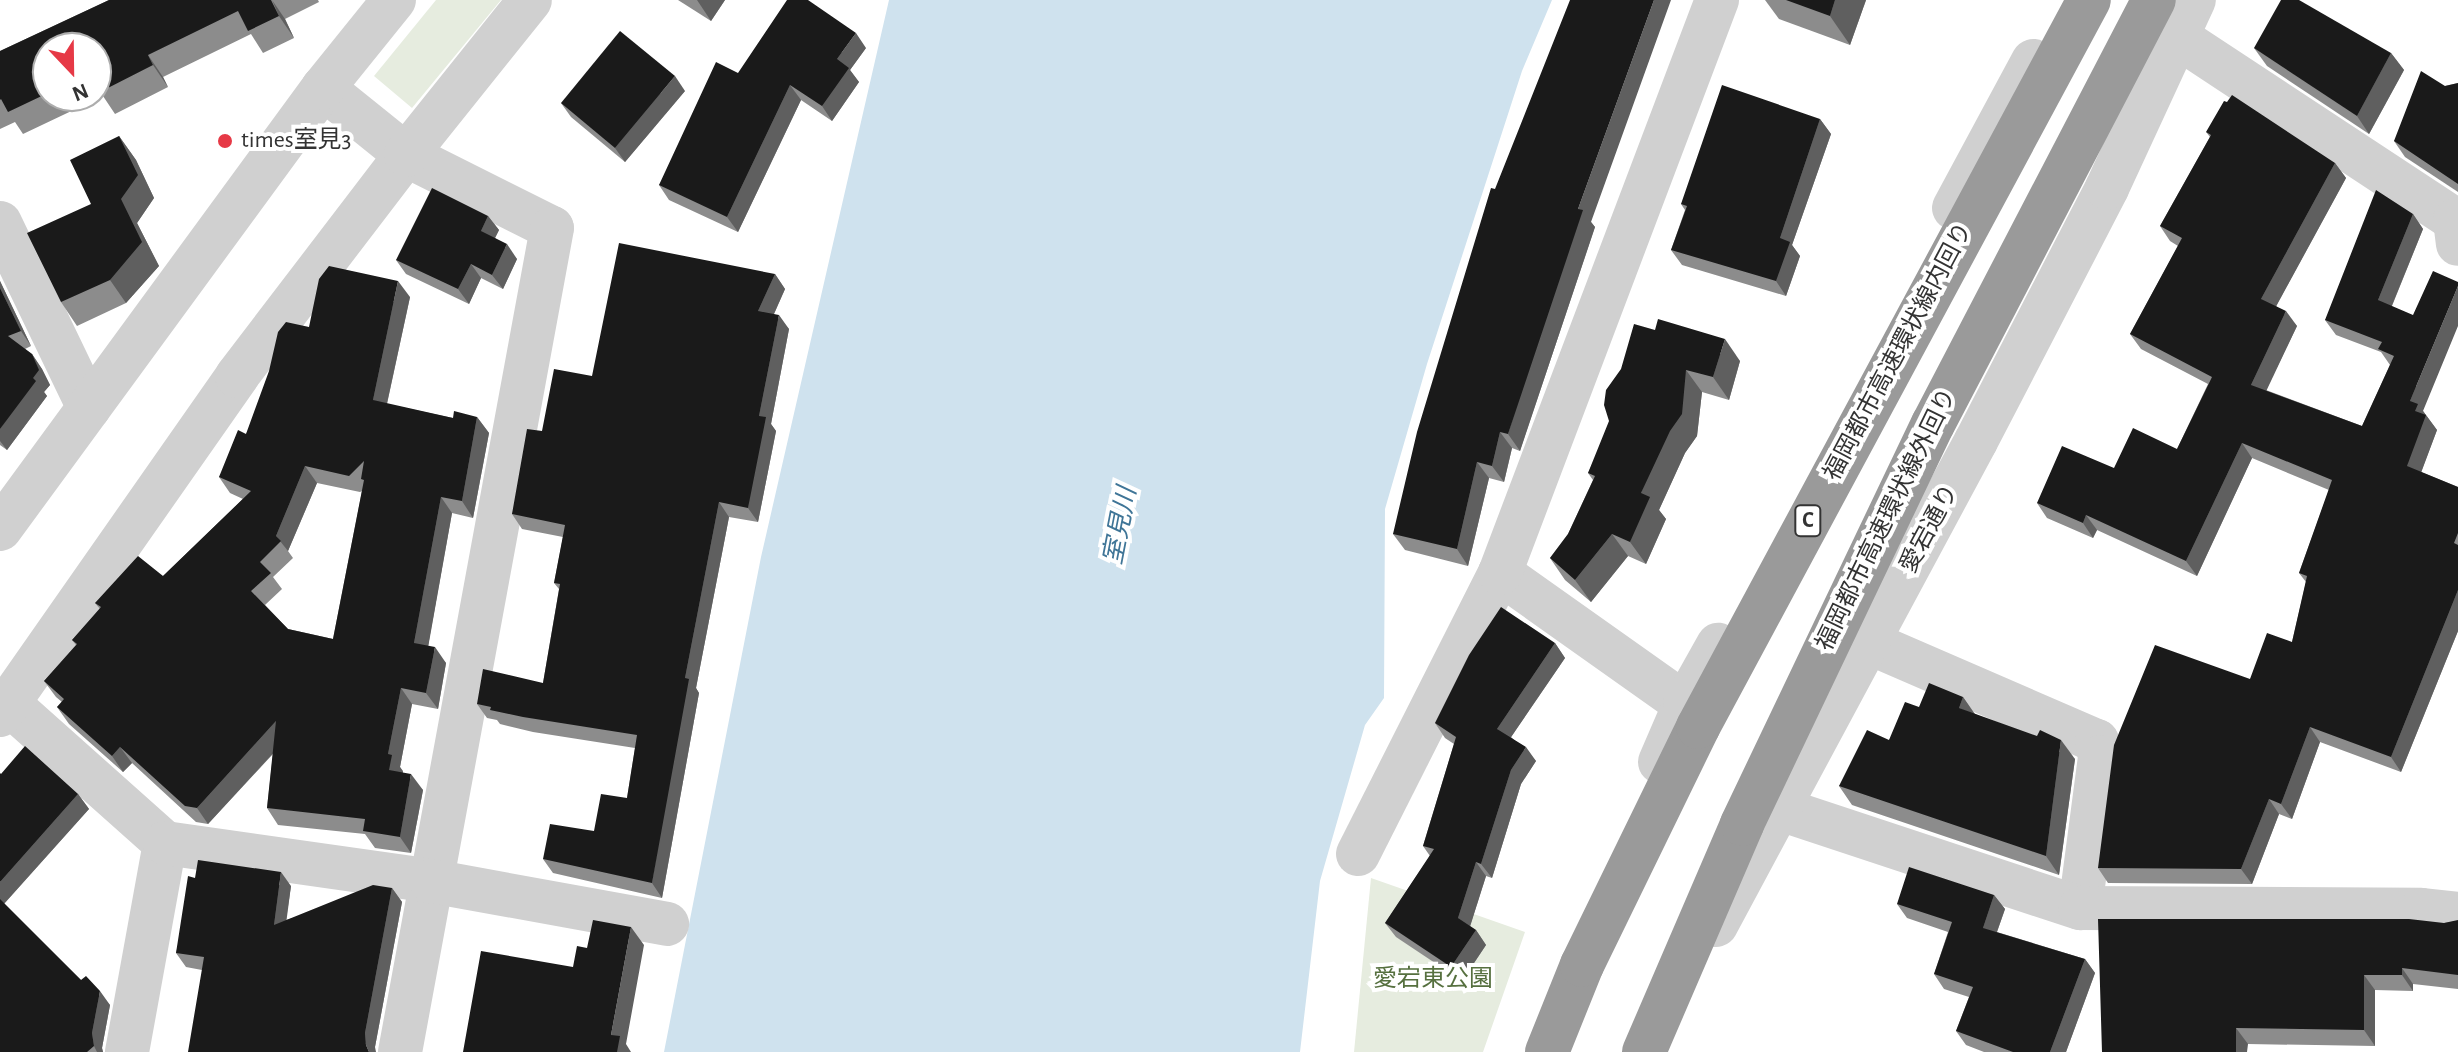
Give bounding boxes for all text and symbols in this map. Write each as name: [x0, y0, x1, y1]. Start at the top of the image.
north arrow: [32, 32, 112, 112]
text: N: [69, 79, 91, 105]
place label: times室見3: [241, 127, 351, 155]
marker: times室見3: [216, 132, 234, 150]
street label: 福岡都市高速環状線内回り: [1819, 218, 1979, 486]
street label: 福岡都市高速環状線外回り: [1811, 384, 1963, 656]
street label: 愛宕通り: [1895, 480, 1965, 578]
water label: 室見川: [1098, 485, 1144, 567]
road number: C: [1794, 503, 1822, 539]
park label: 愛宕東公園: [1373, 966, 1493, 994]

